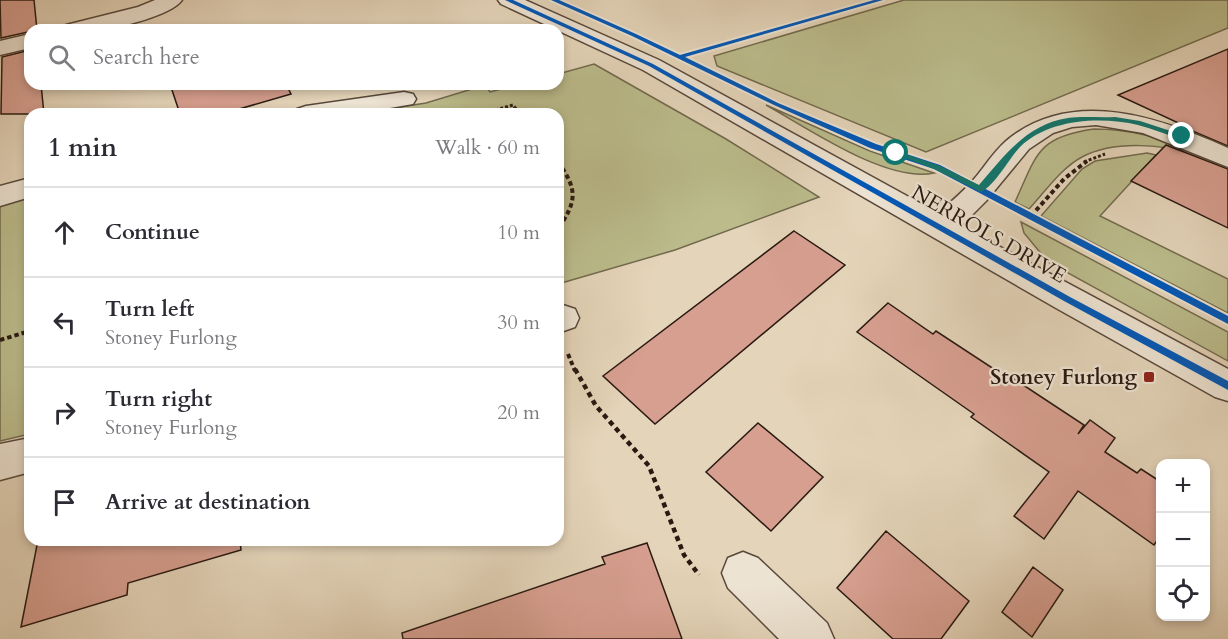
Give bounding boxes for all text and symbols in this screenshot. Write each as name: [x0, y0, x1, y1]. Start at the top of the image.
search box: [24, 24, 564, 90]
icon: search: [45, 41, 78, 74]
text: Search here: [93, 42, 200, 72]
route end: [1168, 122, 1194, 148]
text: 1 min: [48, 130, 117, 165]
text: Walk · 60 m: [435, 134, 540, 161]
route start: [882, 139, 908, 165]
street label: NERROLS DRIVE: [906, 178, 1071, 291]
icon: ahead: [48, 216, 81, 249]
text: Continue: [105, 217, 200, 247]
text: 10 m: [497, 219, 540, 246]
text: Turn left: [105, 294, 194, 324]
icon: left: [48, 306, 81, 339]
text: 30 m: [497, 309, 540, 336]
text: Stoney Furlong: [105, 324, 237, 351]
place label: Stoney Furlong: [990, 363, 1137, 392]
marker: Stoney Furlong: [1142, 370, 1156, 384]
text: Turn right: [105, 384, 212, 414]
icon: right: [48, 396, 81, 429]
text: 20 m: [497, 399, 540, 426]
text: Stoney Furlong: [105, 414, 237, 441]
map controls: [1156, 459, 1210, 621]
button: +: [1156, 459, 1210, 513]
icon: arrive: [48, 486, 81, 519]
text: Arrive at destination: [105, 487, 310, 517]
button: −: [1156, 513, 1210, 567]
button: locate: [1156, 567, 1210, 621]

